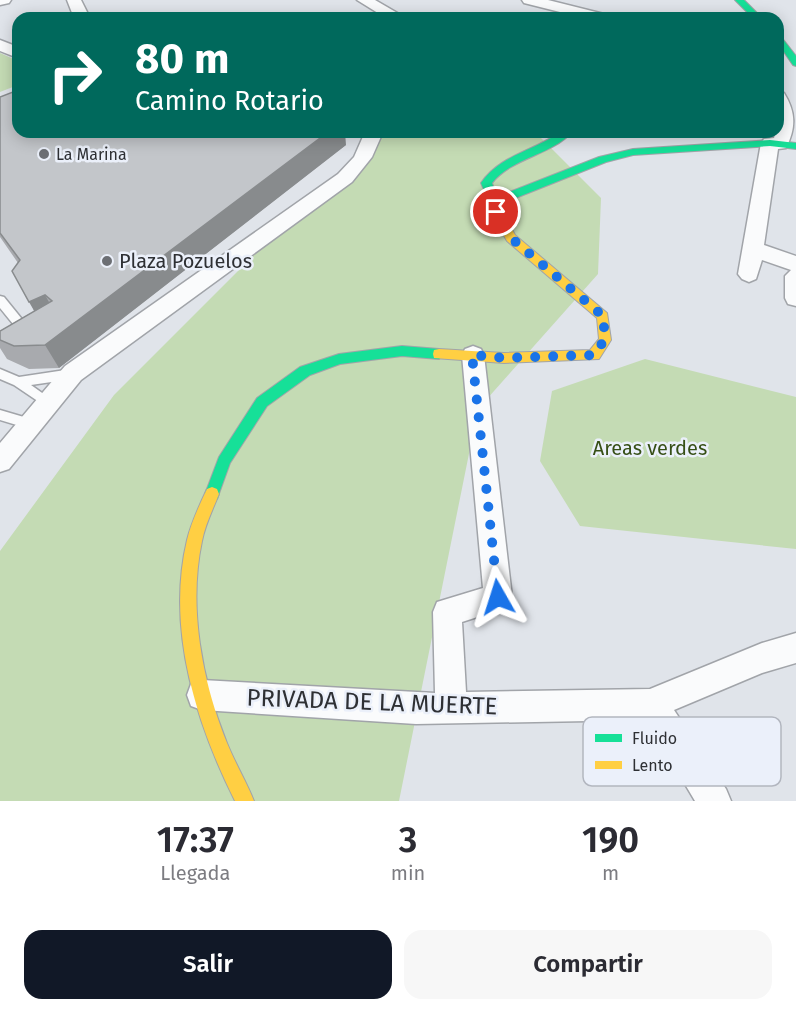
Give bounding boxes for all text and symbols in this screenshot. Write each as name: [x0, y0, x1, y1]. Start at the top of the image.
text: 80 m: [135, 34, 229, 84]
icon: right: [36, 36, 114, 114]
text: Camino Rotario: [135, 85, 324, 117]
place label: La Marina: [56, 145, 127, 164]
marker: La Marina: [37, 147, 51, 161]
pin: [470, 186, 521, 237]
icon: arrive: [479, 195, 512, 228]
place label: Plaza Pozuelos: [119, 249, 252, 273]
marker: Plaza Pozuelos: [100, 254, 114, 268]
park label: Areas verdes: [593, 436, 707, 460]
position arrow: [466, 565, 530, 629]
street label: PRIVADA DE LA MUERTE: [246, 684, 498, 720]
legend: [583, 717, 781, 786]
text: Fluido: [632, 729, 677, 748]
text: Lento: [632, 756, 673, 775]
text: 17:37: [157, 818, 234, 862]
text: 3: [399, 818, 417, 862]
text: 190: [582, 818, 639, 862]
text: Llegada: [160, 861, 230, 885]
text: min: [391, 861, 425, 885]
text: m: [602, 861, 619, 885]
button: Salir: [24, 930, 392, 999]
button: Compartir: [404, 930, 772, 999]

